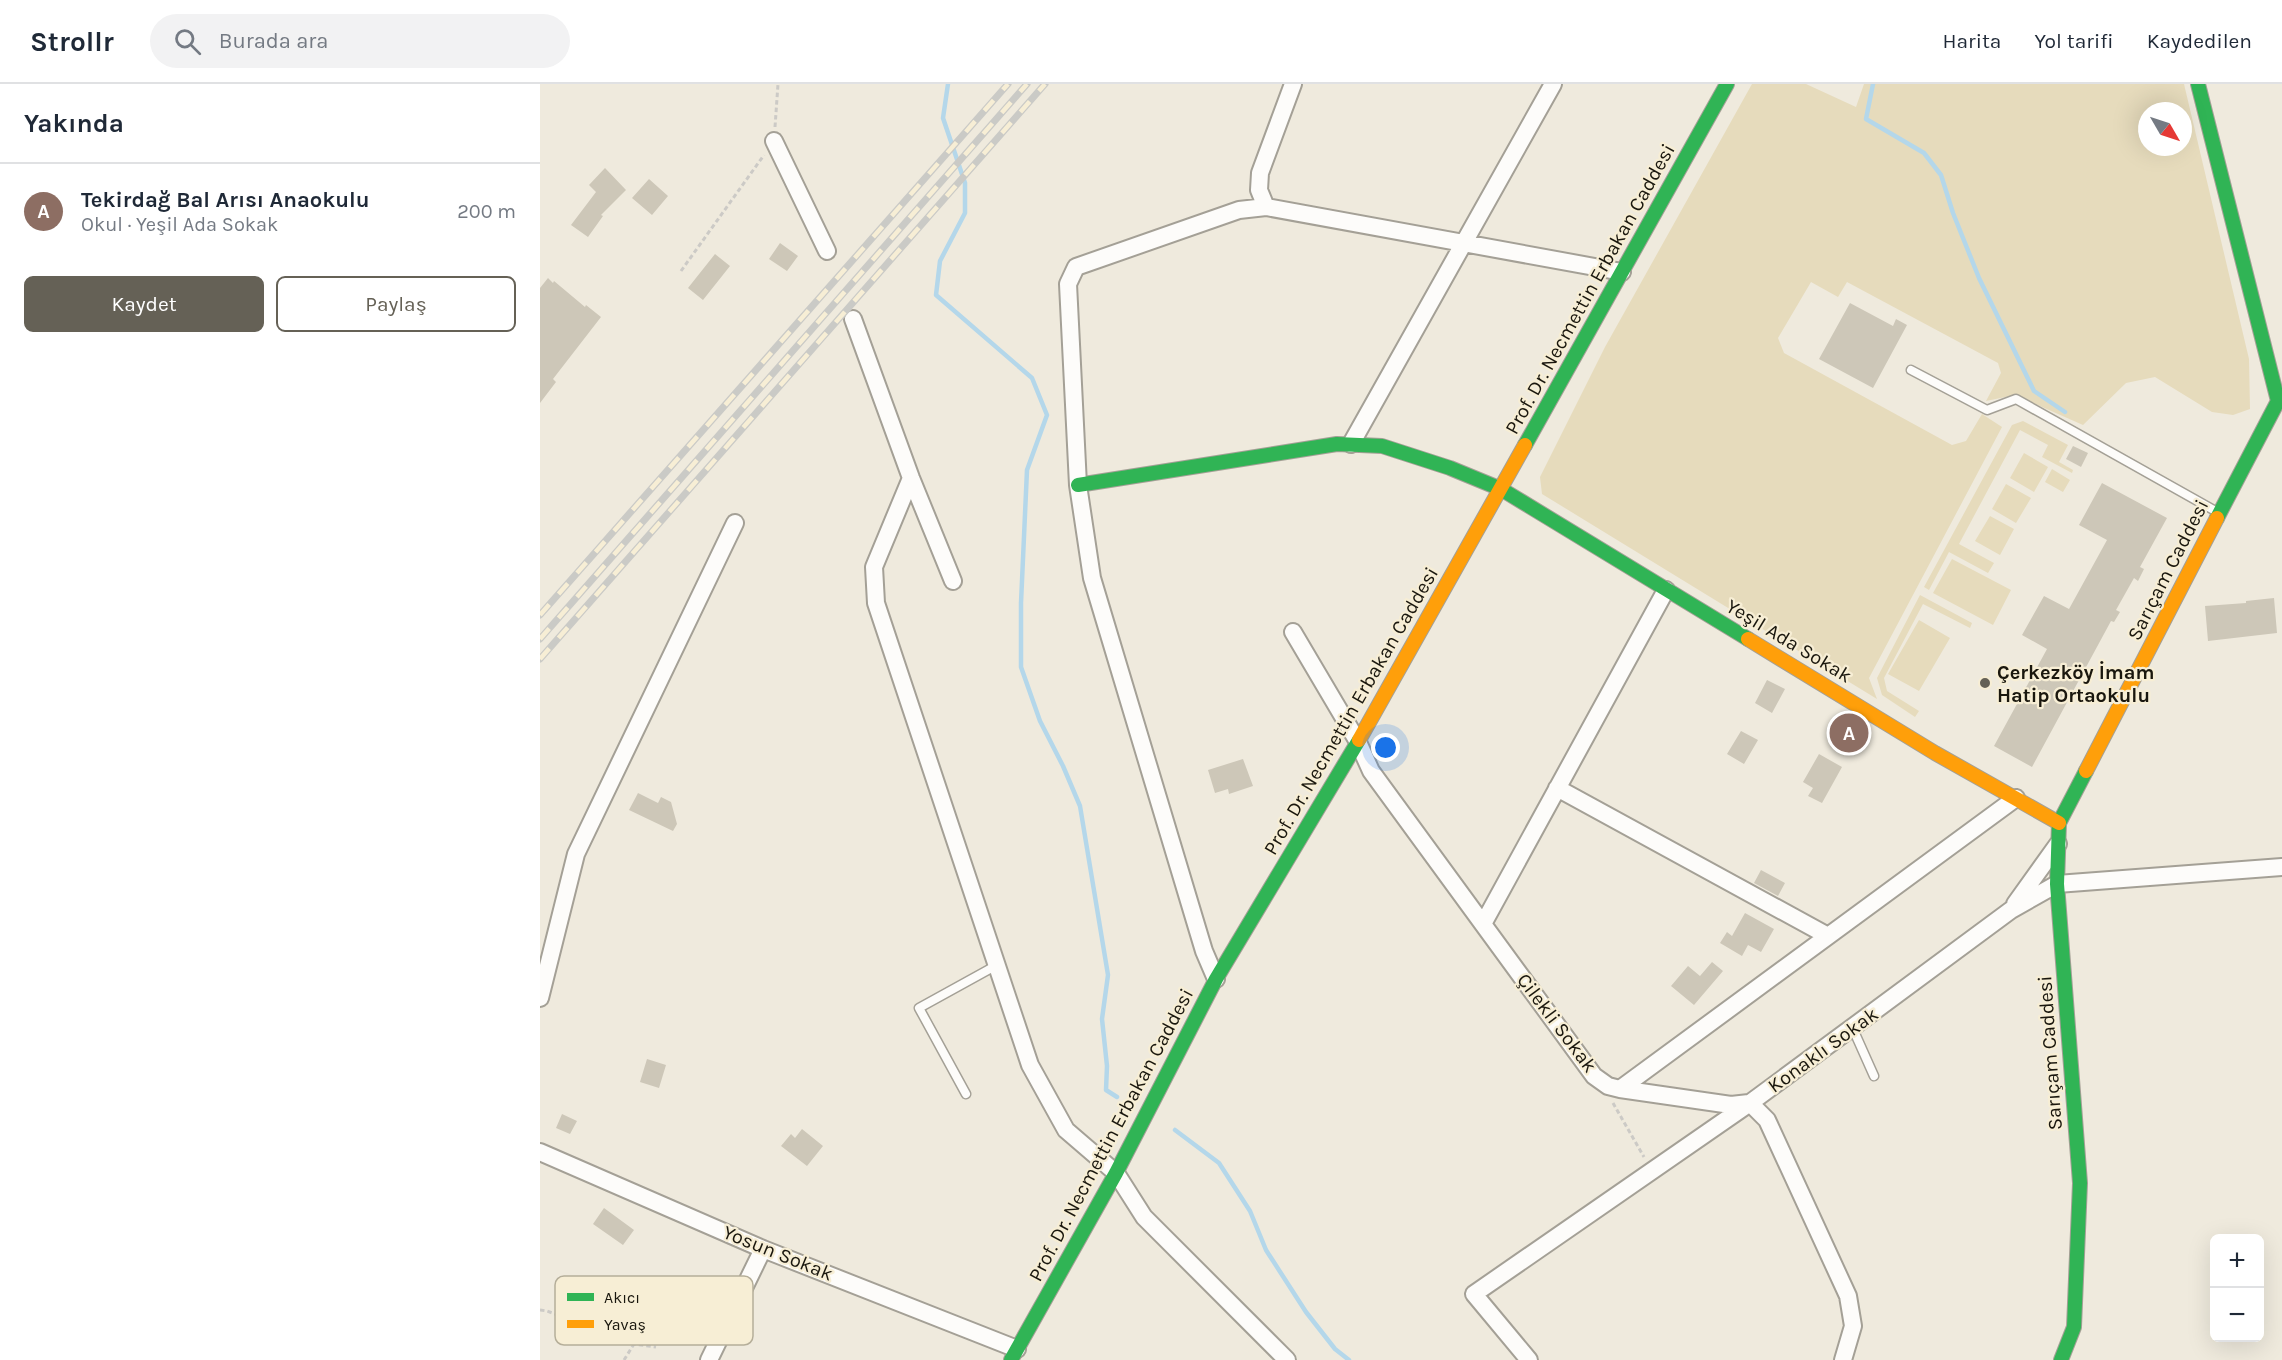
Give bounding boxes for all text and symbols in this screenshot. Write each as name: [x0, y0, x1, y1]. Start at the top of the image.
search box: [150, 14, 570, 68]
text: Strollr: [30, 25, 114, 58]
icon: search: [171, 25, 204, 58]
text: Burada ara: [219, 28, 328, 54]
text: Harita: [1942, 29, 2001, 53]
text: Yol tarifi: [2034, 29, 2114, 53]
text: Kaydedilen: [2147, 29, 2252, 53]
north arrow: [2138, 102, 2192, 156]
text: Yakında: [24, 108, 124, 139]
street label: Prof. Dr. Necmettin Erbakan Caddesi: [1500, 140, 1680, 438]
text: Tekirdağ Bal Arısı Anaokulu: [81, 187, 370, 213]
text: A: [37, 200, 50, 223]
text: 200 m: [457, 200, 516, 223]
text: Okul · Yeşil Ada Sokak: [81, 213, 278, 236]
button: Kaydet: [24, 276, 264, 332]
button: Paylaş: [276, 276, 516, 332]
street label: Sarıçam Caddesi: [2123, 496, 2213, 644]
street label: Prof. Dr. Necmettin Erbakan Caddesi: [1259, 563, 1443, 859]
street label: Yeşil Ada Sokak: [1722, 594, 1856, 688]
place label: Çerkezköy İmam Hatip Ortaokulu: [1997, 661, 2154, 707]
marker: Çerkezköy İmam Hatip Ortaokulu: [1978, 676, 1992, 690]
pin: A: [1830, 710, 1868, 756]
your location: [1371, 733, 1400, 762]
street label: Çilekli Sokak: [1512, 969, 1602, 1077]
street label: Sarıçam Caddesi: [2033, 975, 2067, 1131]
street label: Prof. Dr. Necmettin Erbakan Caddesi: [1024, 985, 1198, 1285]
street label: Konaklı Sokak: [1764, 1002, 1882, 1098]
street label: Yosun Sokak: [720, 1220, 836, 1286]
map controls: [2210, 1234, 2264, 1342]
button: +: [2210, 1234, 2264, 1288]
legend: [555, 1276, 753, 1345]
text: Akıcı: [604, 1288, 640, 1307]
button: −: [2210, 1288, 2264, 1342]
text: Yavaş: [604, 1315, 646, 1334]

